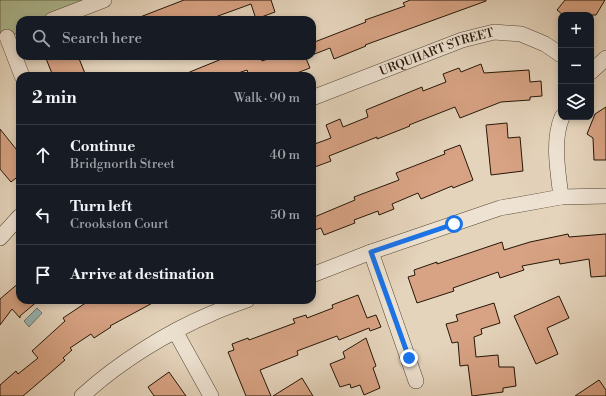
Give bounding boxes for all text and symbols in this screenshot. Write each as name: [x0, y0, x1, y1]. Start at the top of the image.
map controls: [558, 12, 594, 120]
button: +: [558, 12, 594, 48]
search box: [16, 16, 316, 60]
street label: URQUHART STREET: [377, 25, 496, 79]
icon: search: [30, 27, 52, 49]
text: Search here: [62, 29, 142, 48]
button: −: [558, 48, 594, 84]
button: layers: [558, 84, 594, 120]
text: 2 min: [32, 87, 77, 109]
text: Walk · 90 m: [234, 90, 300, 106]
text: Continue: [70, 137, 135, 156]
icon: ahead: [32, 144, 54, 166]
text: 40 m: [270, 147, 300, 163]
text: Bridgnorth Street: [70, 156, 175, 172]
text: Turn left: [70, 197, 132, 216]
icon: left: [32, 204, 54, 226]
text: 50 m: [270, 207, 300, 223]
route start: [445, 215, 463, 233]
text: Crookston Court: [70, 216, 169, 232]
icon: arrive: [32, 264, 54, 286]
text: Arrive at destination: [70, 265, 214, 284]
route end: [400, 349, 418, 367]

